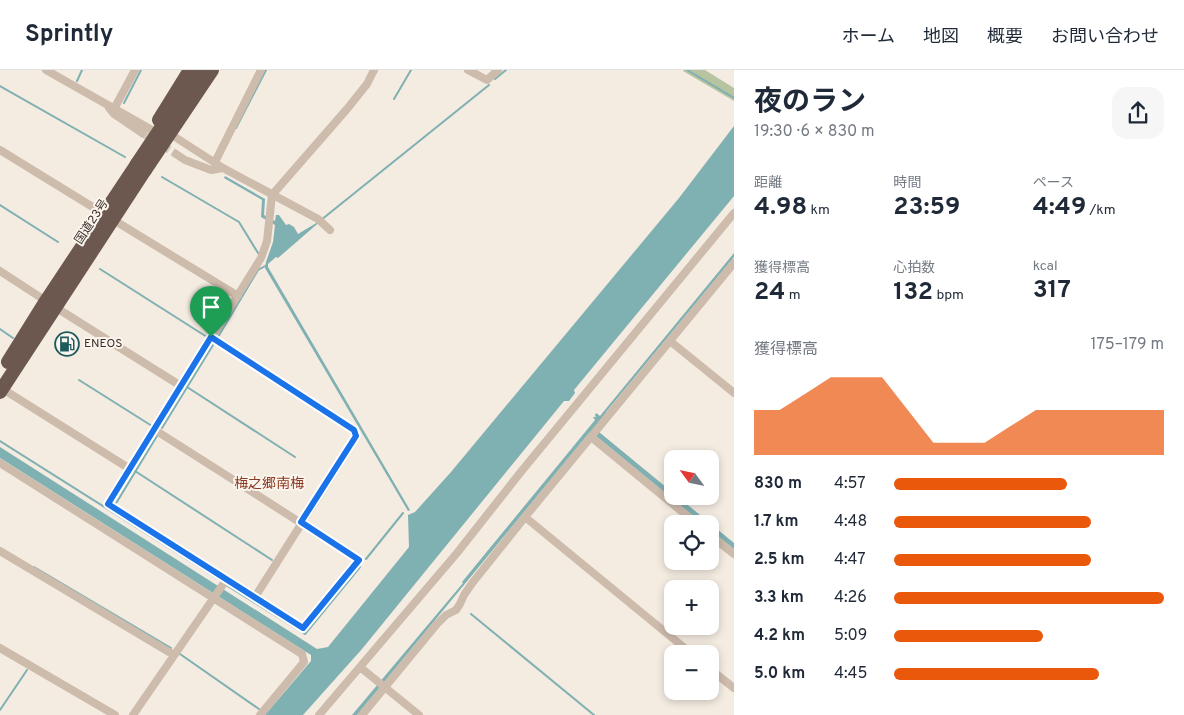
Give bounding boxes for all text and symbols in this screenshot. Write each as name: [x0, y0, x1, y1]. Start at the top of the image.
text: Sprintly: [25, 20, 113, 50]
text: ホーム: [842, 26, 895, 49]
text: 地図: [923, 26, 959, 49]
text: 概要: [987, 26, 1023, 49]
text: お問い合わせ: [1051, 26, 1159, 49]
text: 夜のラン: [754, 85, 866, 121]
button: share: [1112, 87, 1164, 139]
text: 19:30 · 6 × 830 m: [754, 122, 875, 142]
text: 距離: [754, 175, 782, 192]
text: 時間: [893, 175, 921, 192]
text: ペース: [1033, 175, 1074, 192]
text: 4.98: [754, 192, 807, 224]
text: 23:59: [893, 192, 960, 224]
text: 4:49: [1033, 192, 1086, 224]
street label: 国道23号: [72, 196, 112, 248]
text: km: [807, 202, 830, 219]
text: /km: [1086, 202, 1116, 219]
text: kcal: [1033, 258, 1058, 275]
text: 獲得標高: [754, 260, 810, 277]
text: 心拍数: [893, 260, 935, 277]
text: 317: [1033, 275, 1071, 307]
text: 24: [754, 277, 785, 309]
text: 132: [893, 277, 933, 309]
pin: [190, 286, 232, 337]
text: m: [785, 287, 801, 304]
text: bpm: [933, 287, 964, 304]
icon: arrive: [197, 293, 225, 321]
fuel station icon: ENEOS: [54, 331, 80, 357]
text: 175–179 m: [1091, 335, 1164, 355]
place label: ENEOS: [84, 336, 123, 352]
text: 獲得標高: [754, 340, 818, 360]
north arrow: [664, 450, 719, 505]
map controls: [664, 450, 719, 700]
text: 830 m: [754, 474, 802, 494]
text: 4:57: [834, 474, 866, 494]
district label: 梅之郷南梅: [234, 475, 304, 493]
text: 1.7 km: [754, 512, 799, 532]
text: 4:48: [834, 512, 867, 532]
button: locate: [664, 515, 719, 570]
text: 2.5 km: [754, 550, 804, 570]
text: 4:47: [834, 550, 866, 570]
button: +: [664, 580, 719, 635]
text: 3.3 km: [754, 588, 804, 608]
text: 4:26: [834, 588, 867, 608]
text: 4.2 km: [754, 626, 805, 646]
text: 5:09: [834, 626, 867, 646]
button: −: [664, 645, 719, 700]
text: 5.0 km: [754, 664, 805, 684]
text: 4:45: [834, 664, 867, 684]

